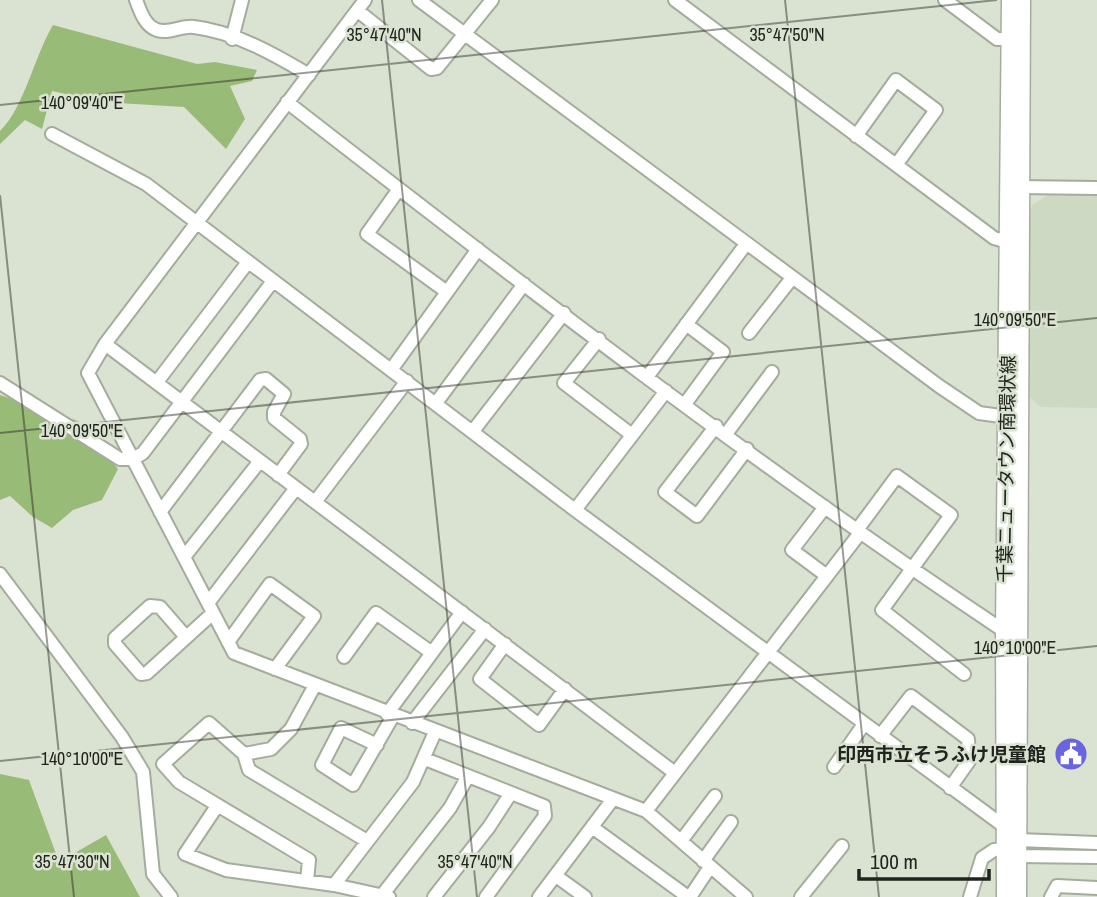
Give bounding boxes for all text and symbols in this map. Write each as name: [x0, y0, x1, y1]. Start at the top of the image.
text: 35°47'40"N: [346, 22, 422, 47]
text: 35°47'50"N: [749, 22, 825, 47]
text: 140°09'40"E: [41, 90, 123, 115]
text: 140°09'50"E: [974, 307, 1056, 332]
street label: 千葉ニュータウン南環状線: [991, 355, 1021, 583]
text: 140°09'50"E: [41, 418, 123, 443]
text: 140°10'00"E: [974, 635, 1056, 660]
public building icon: 印西市立そうふけ児童館: [1052, 735, 1090, 773]
place label: 印西市立そうふけ児童館: [837, 741, 1046, 767]
text: 140°10'00"E: [41, 746, 123, 771]
scale bar: [859, 838, 988, 882]
text: 100 m: [870, 847, 918, 876]
text: 35°47'30"N: [34, 849, 110, 874]
text: 35°47'40"N: [437, 849, 513, 874]

